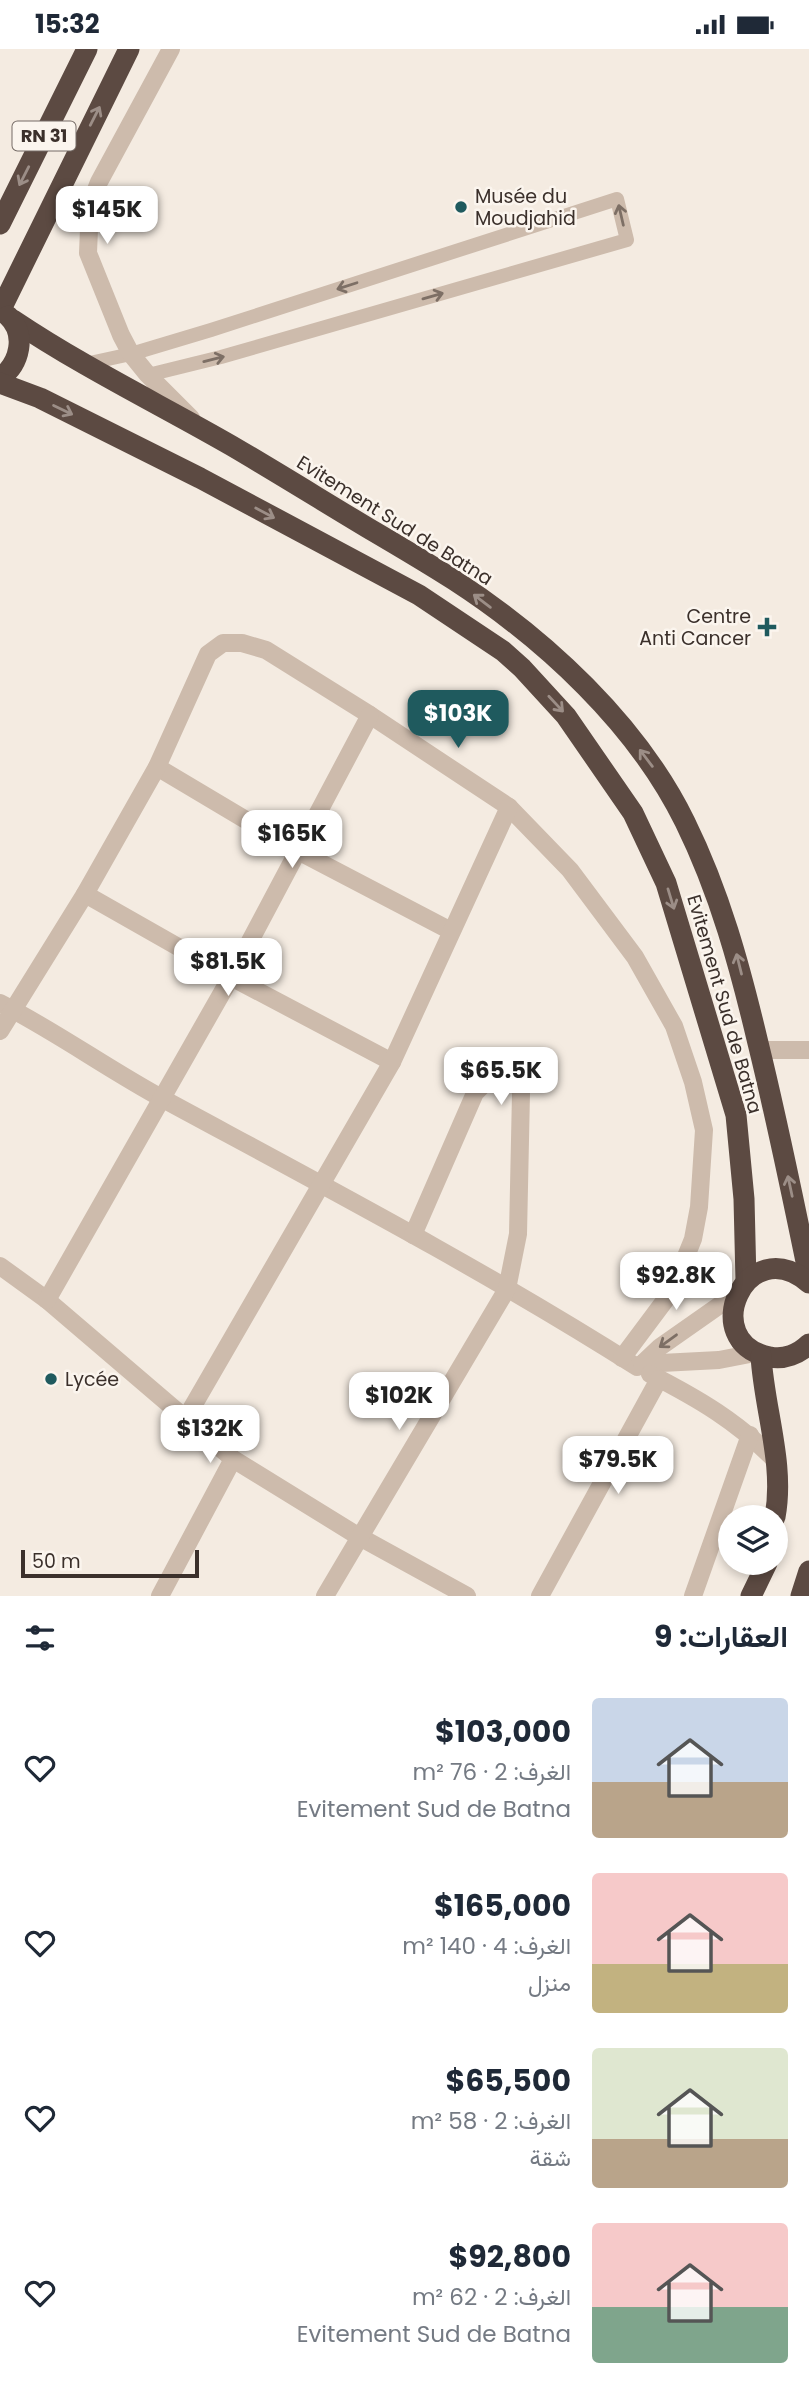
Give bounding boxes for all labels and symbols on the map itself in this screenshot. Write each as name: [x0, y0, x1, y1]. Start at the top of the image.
one-way arrow: [89, 106, 103, 127]
road number: RN 31: [12, 121, 76, 151]
one-way arrow: [17, 165, 31, 186]
place label: Musée du Moudjahid: [475, 183, 576, 232]
pin: $145K: [58, 187, 156, 246]
marker: Musée du Moudjahid: [453, 199, 469, 215]
one-way arrow: [614, 205, 627, 227]
one-way arrow: [336, 281, 358, 294]
one-way arrow: [422, 289, 444, 302]
one-way arrow: [202, 352, 225, 365]
one-way arrow: [52, 403, 73, 417]
street label: Evitement Sud de Batna: [291, 449, 498, 592]
one-way arrow: [255, 506, 275, 520]
one-way arrow: [473, 594, 492, 609]
place label: Centre Anti Cancer: [639, 603, 751, 652]
marker: Centre Anti Cancer: [757, 617, 777, 637]
pin: $103K: [409, 691, 507, 750]
one-way arrow: [547, 695, 564, 712]
one-way arrow: [638, 749, 653, 768]
pin: $165K: [243, 811, 341, 870]
one-way arrow: [665, 888, 678, 910]
street label: Evitement Sud de Batna: [680, 891, 769, 1117]
pin: $81.5K: [171, 939, 285, 998]
one-way arrow: [732, 953, 745, 976]
pin: $65.5K: [444, 1047, 558, 1107]
one-way arrow: [783, 1175, 797, 1198]
pin: $92.8K: [619, 1253, 733, 1312]
one-way arrow: [659, 1334, 678, 1349]
place label: Lycée: [65, 1366, 119, 1393]
marker: Lycée: [43, 1371, 59, 1387]
pin: $102K: [350, 1373, 448, 1432]
pin: $132K: [161, 1405, 259, 1465]
pin: $79.5K: [561, 1437, 675, 1496]
scale bar: [21, 1547, 200, 1579]

